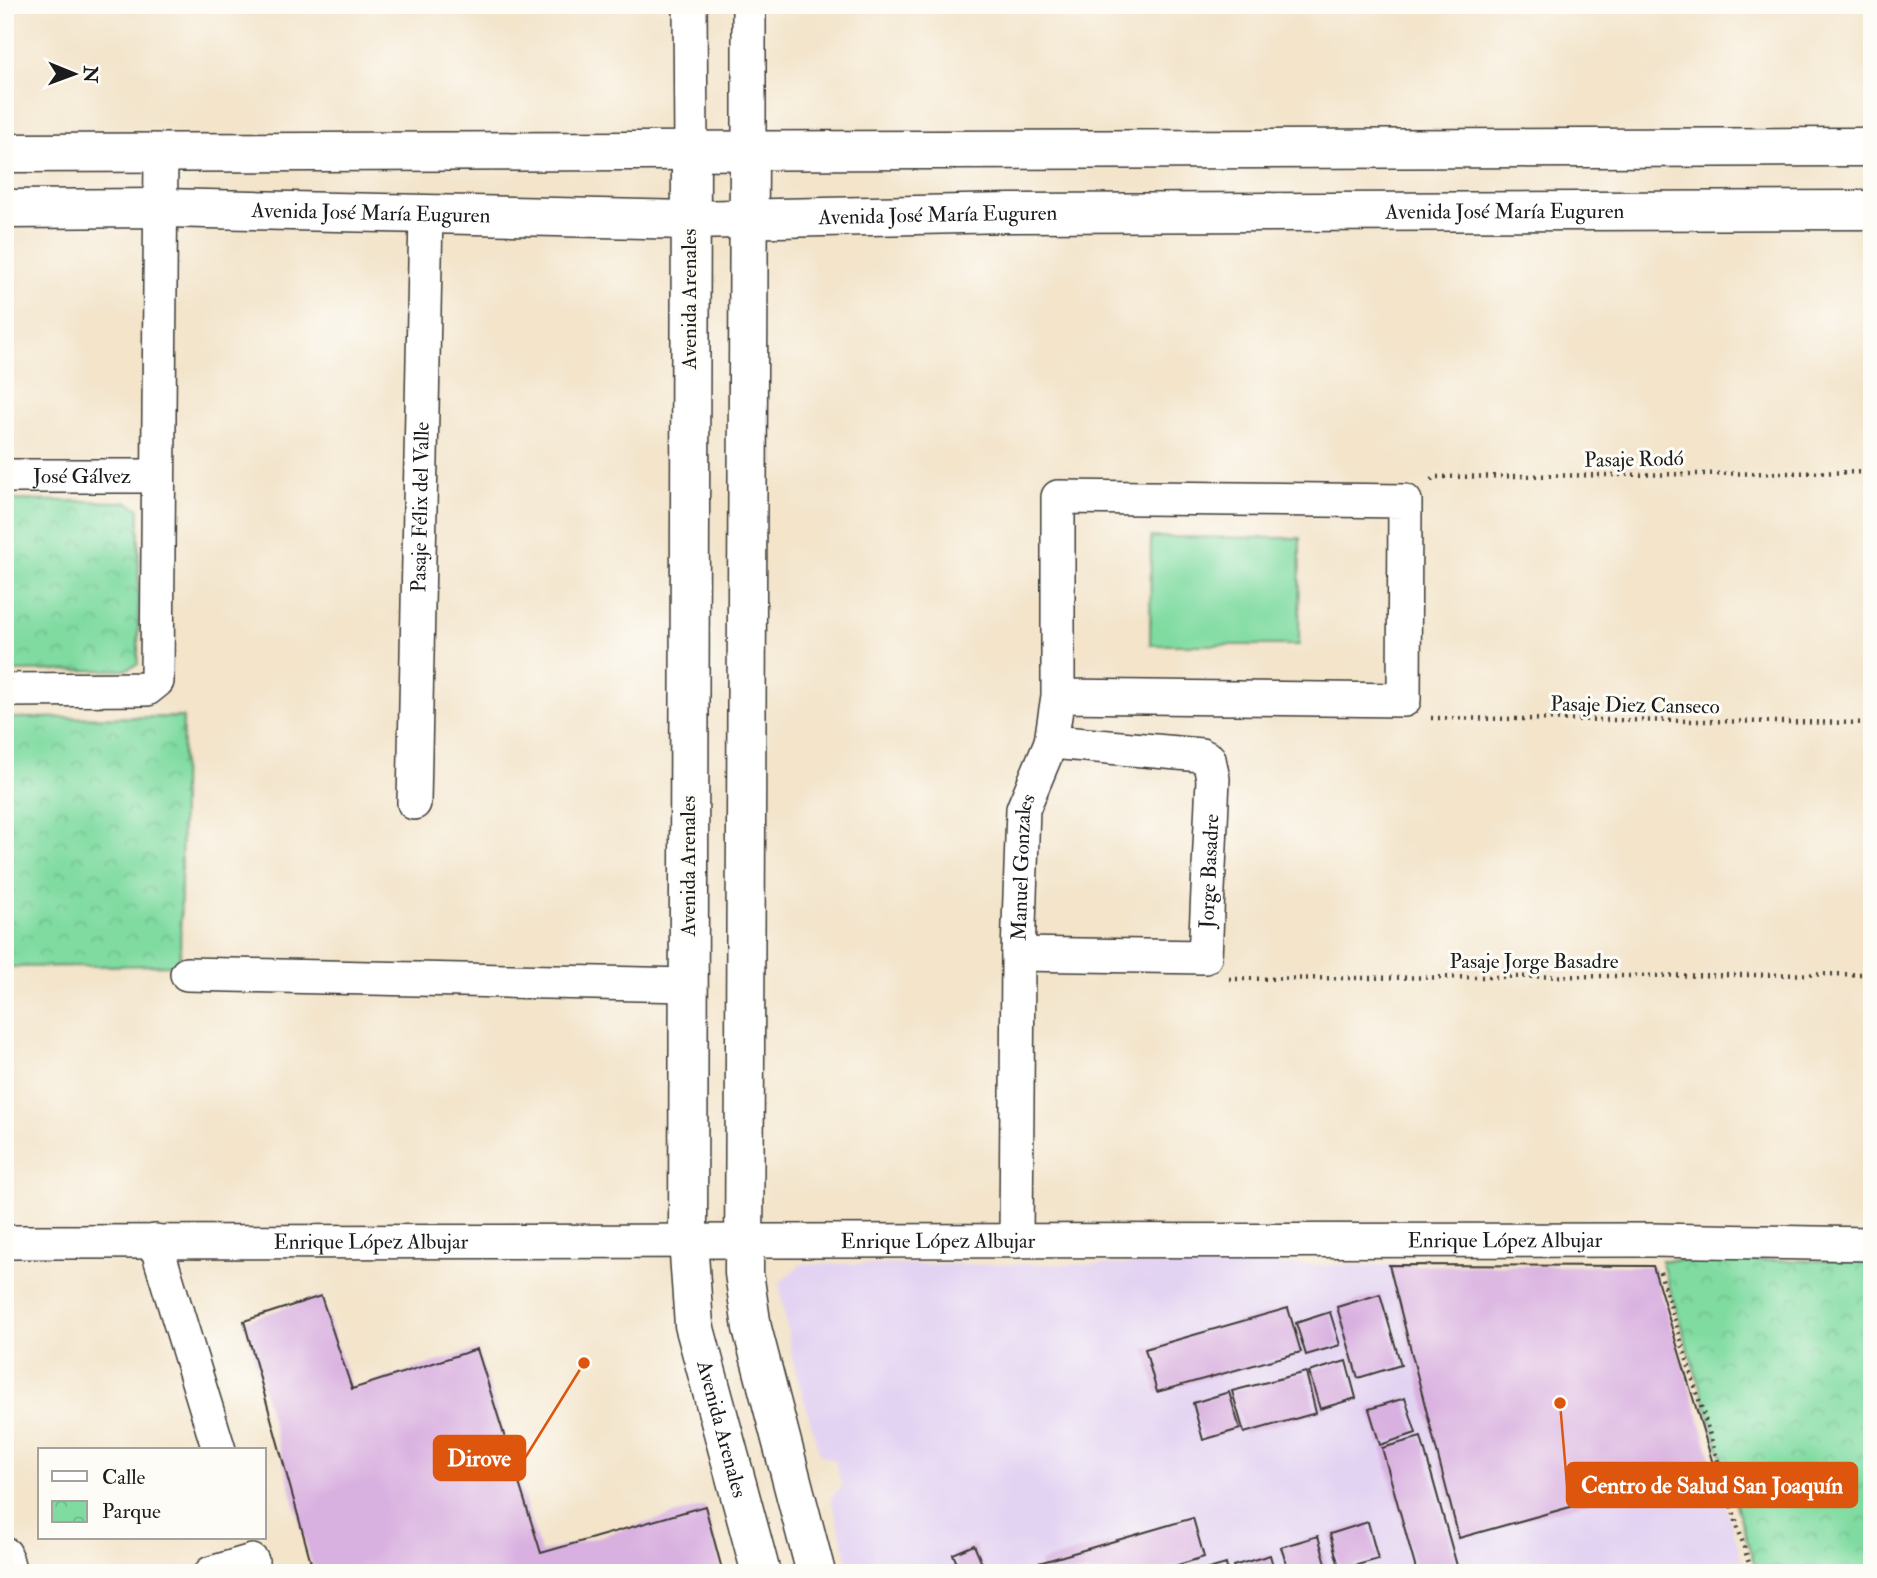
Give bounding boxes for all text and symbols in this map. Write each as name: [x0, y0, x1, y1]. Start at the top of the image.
north arrow: [38, 38, 108, 108]
text: N: [78, 65, 102, 84]
street label: Avenida José María Euguren: [250, 197, 491, 229]
street label: Avenida José María Euguren: [1384, 198, 1624, 226]
street label: Avenida José María Euguren: [817, 200, 1057, 231]
street label: Avenida Arenales: [676, 229, 703, 370]
street label: Pasaje Félix del Valle: [405, 421, 436, 593]
street label: Pasaje Rodó: [1584, 445, 1684, 474]
street label: José Gálvez: [32, 463, 131, 490]
street label: Pasaje Diez Canseco: [1550, 691, 1720, 720]
street label: Manuel Gonzales: [1005, 789, 1042, 941]
street label: Avenida Arenales: [675, 796, 702, 937]
street label: Jorge Basadre: [1193, 813, 1225, 930]
street label: Pasaje Jorge Basadre: [1450, 948, 1619, 975]
street label: Enrique López Albujar: [1408, 1227, 1603, 1254]
street label: Enrique López Albujar: [274, 1228, 469, 1256]
street label: Enrique López Albujar: [841, 1228, 1036, 1255]
street label: Avenida Arenales: [690, 1357, 753, 1501]
callout: Dirove: [434, 1436, 525, 1480]
text: Dirove: [447, 1444, 511, 1473]
legend: [38, 1448, 266, 1540]
callout: Centro de Salud San Joaquín: [1567, 1463, 1857, 1507]
text: Calle: [102, 1464, 146, 1491]
text: Centro de Salud San Joaquín: [1581, 1471, 1843, 1501]
text: Parque: [102, 1498, 161, 1525]

